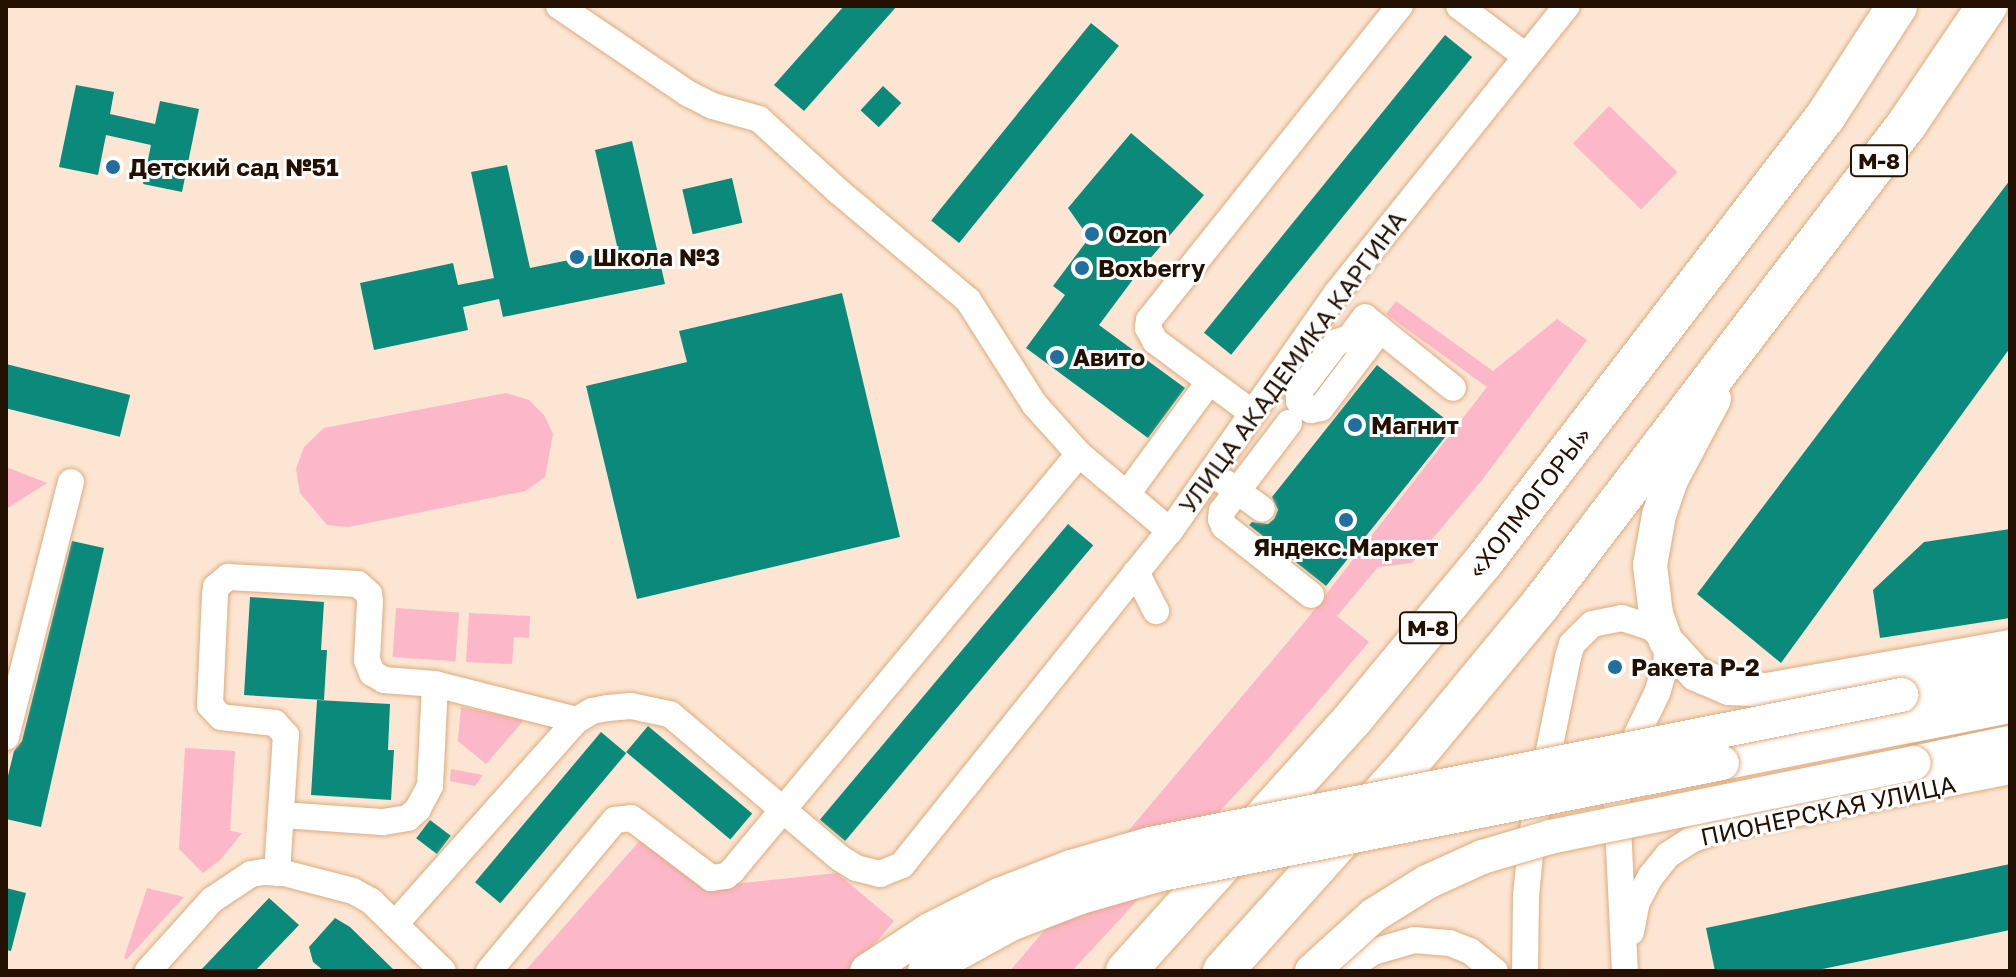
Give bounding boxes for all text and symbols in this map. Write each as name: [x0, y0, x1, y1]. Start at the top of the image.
road number: М-8: [1849, 143, 1909, 179]
place label: Детский сад №51: [129, 153, 339, 181]
marker: Детский сад №51: [104, 158, 122, 176]
street label: УЛИЦА АКАДЕМИКА КАРГИНА: [1173, 205, 1411, 519]
place label: Ozon: [1108, 220, 1167, 248]
marker: Ozon: [1083, 225, 1101, 243]
place label: Школа №3: [593, 243, 720, 271]
marker: Школа №3: [568, 248, 586, 266]
place label: Boxberry: [1098, 254, 1205, 282]
marker: Boxberry: [1073, 259, 1091, 277]
place label: Авито: [1073, 343, 1145, 371]
marker: Авито: [1048, 348, 1066, 366]
place label: Магнит: [1371, 411, 1459, 439]
marker: Магнит: [1346, 416, 1364, 434]
street label: «ХОЛМОГОРЫ»: [1461, 421, 1597, 583]
marker: Яндекс.Маркет: [1337, 511, 1355, 529]
place label: Яндекс.Маркет: [1254, 533, 1438, 561]
road number: М-8: [1398, 610, 1458, 646]
place label: Ракета Р-2: [1631, 653, 1760, 681]
marker: Ракета Р-2: [1606, 658, 1624, 676]
street label: ПИОНЕРСКАЯ УЛИЦА: [1698, 769, 1958, 851]

